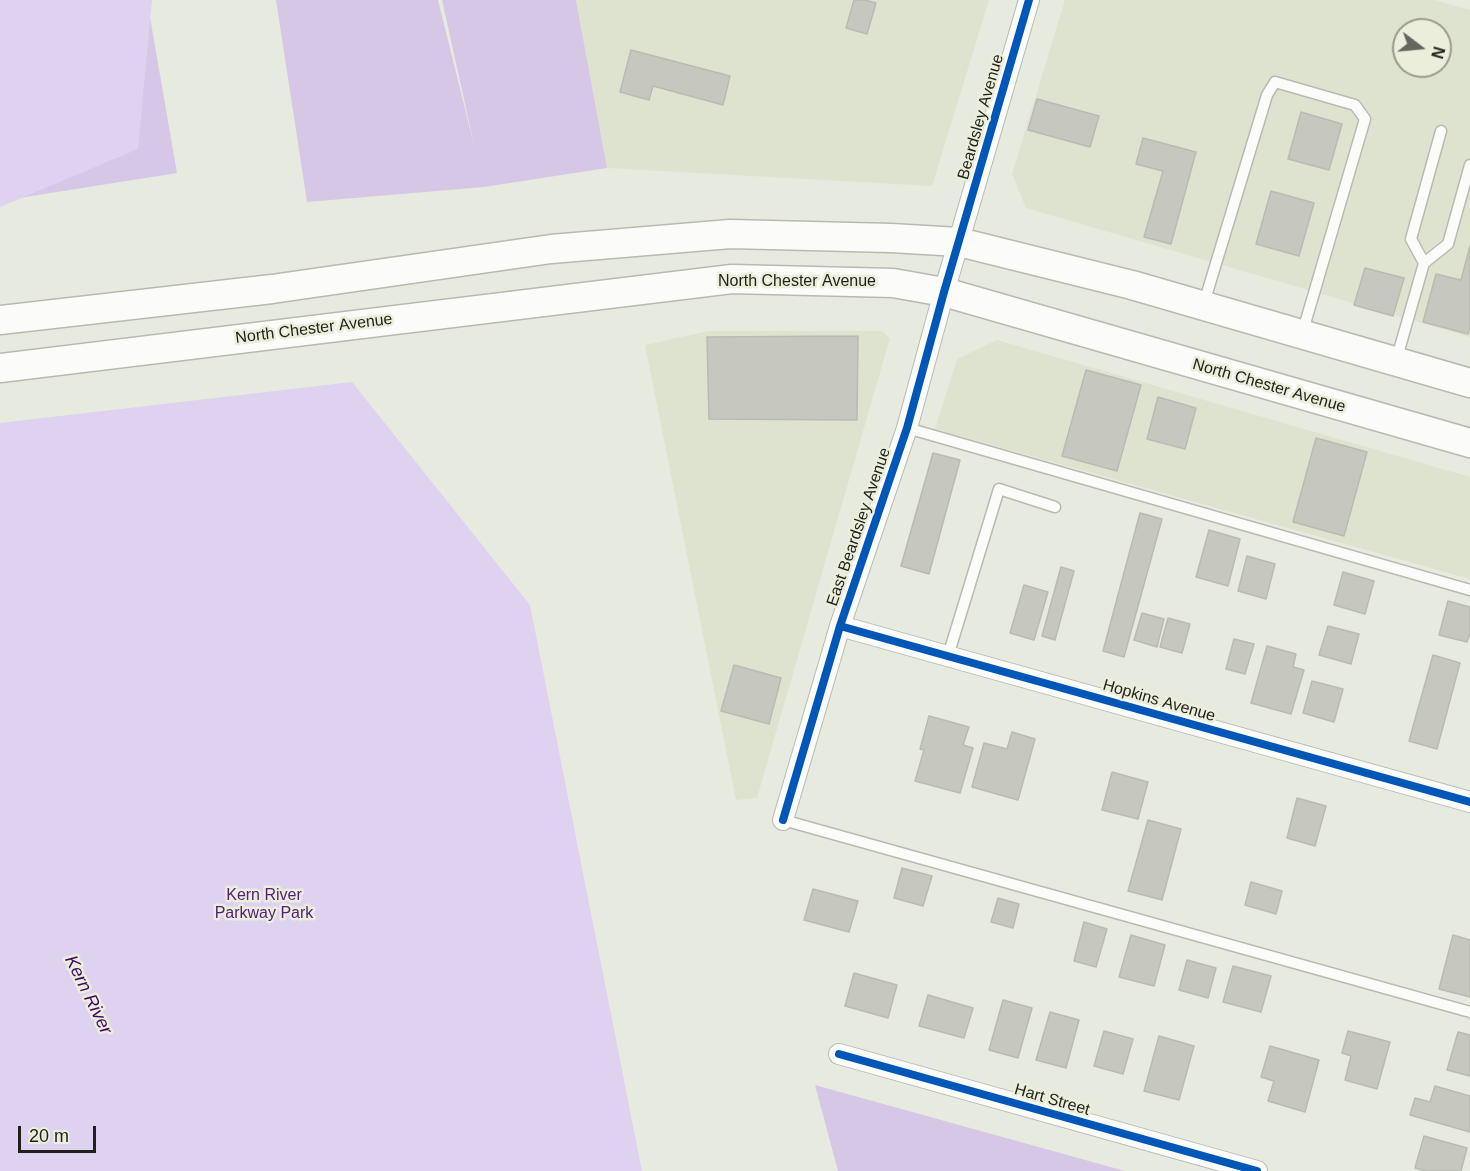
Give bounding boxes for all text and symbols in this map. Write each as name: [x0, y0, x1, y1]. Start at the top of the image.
north arrow: [1392, 18, 1452, 78]
text: N: [1428, 45, 1448, 60]
street label: Beardsley Avenue: [954, 52, 1008, 182]
street label: North Chester Avenue: [718, 272, 876, 292]
street label: North Chester Avenue: [234, 310, 394, 348]
street label: North Chester Avenue: [1190, 355, 1348, 417]
street label: East Beardsley Avenue: [823, 445, 895, 609]
street label: Hopkins Avenue: [1100, 676, 1218, 726]
park label: Kern River Parkway Park: [215, 886, 313, 924]
water label: Kern River: [60, 952, 116, 1038]
street label: Hart Street: [1012, 1080, 1092, 1120]
scale bar: [21, 1114, 99, 1152]
text: 20 m: [29, 1126, 69, 1146]

